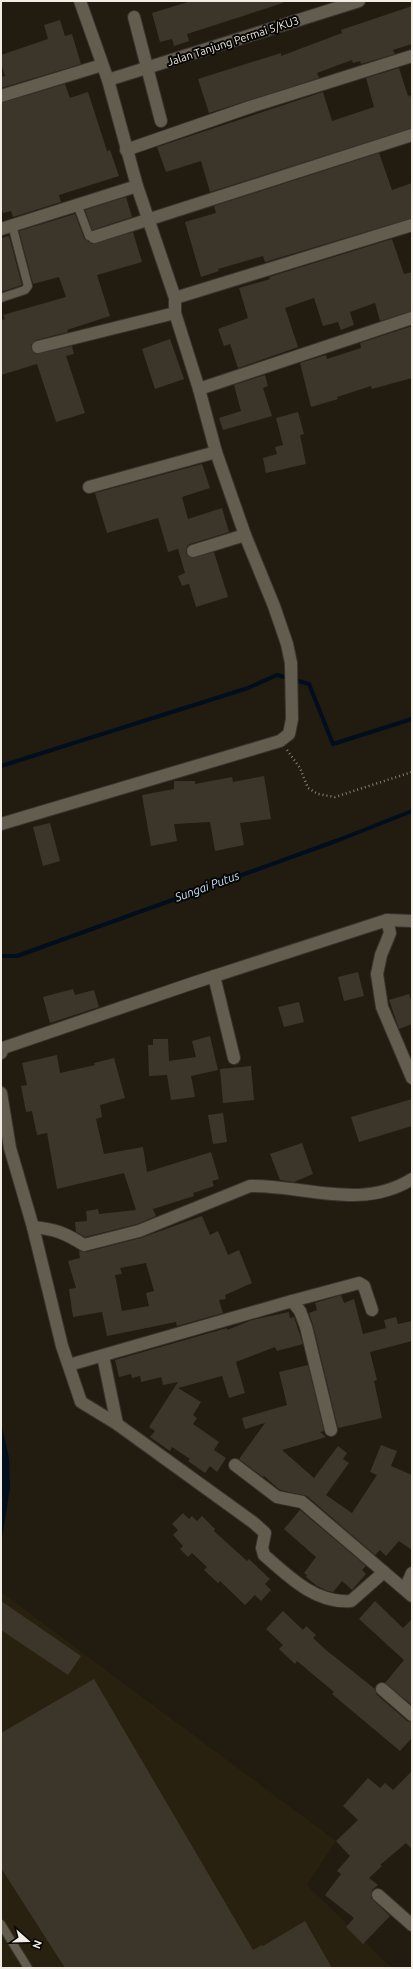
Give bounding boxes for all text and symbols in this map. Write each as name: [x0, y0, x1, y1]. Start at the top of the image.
street label: Jalan Tanjung Permai 5/KU3: [166, 14, 300, 68]
water label: Sungai Putus: [172, 868, 241, 904]
north arrow: [8, 1921, 48, 1961]
text: N: [30, 1939, 44, 1950]

